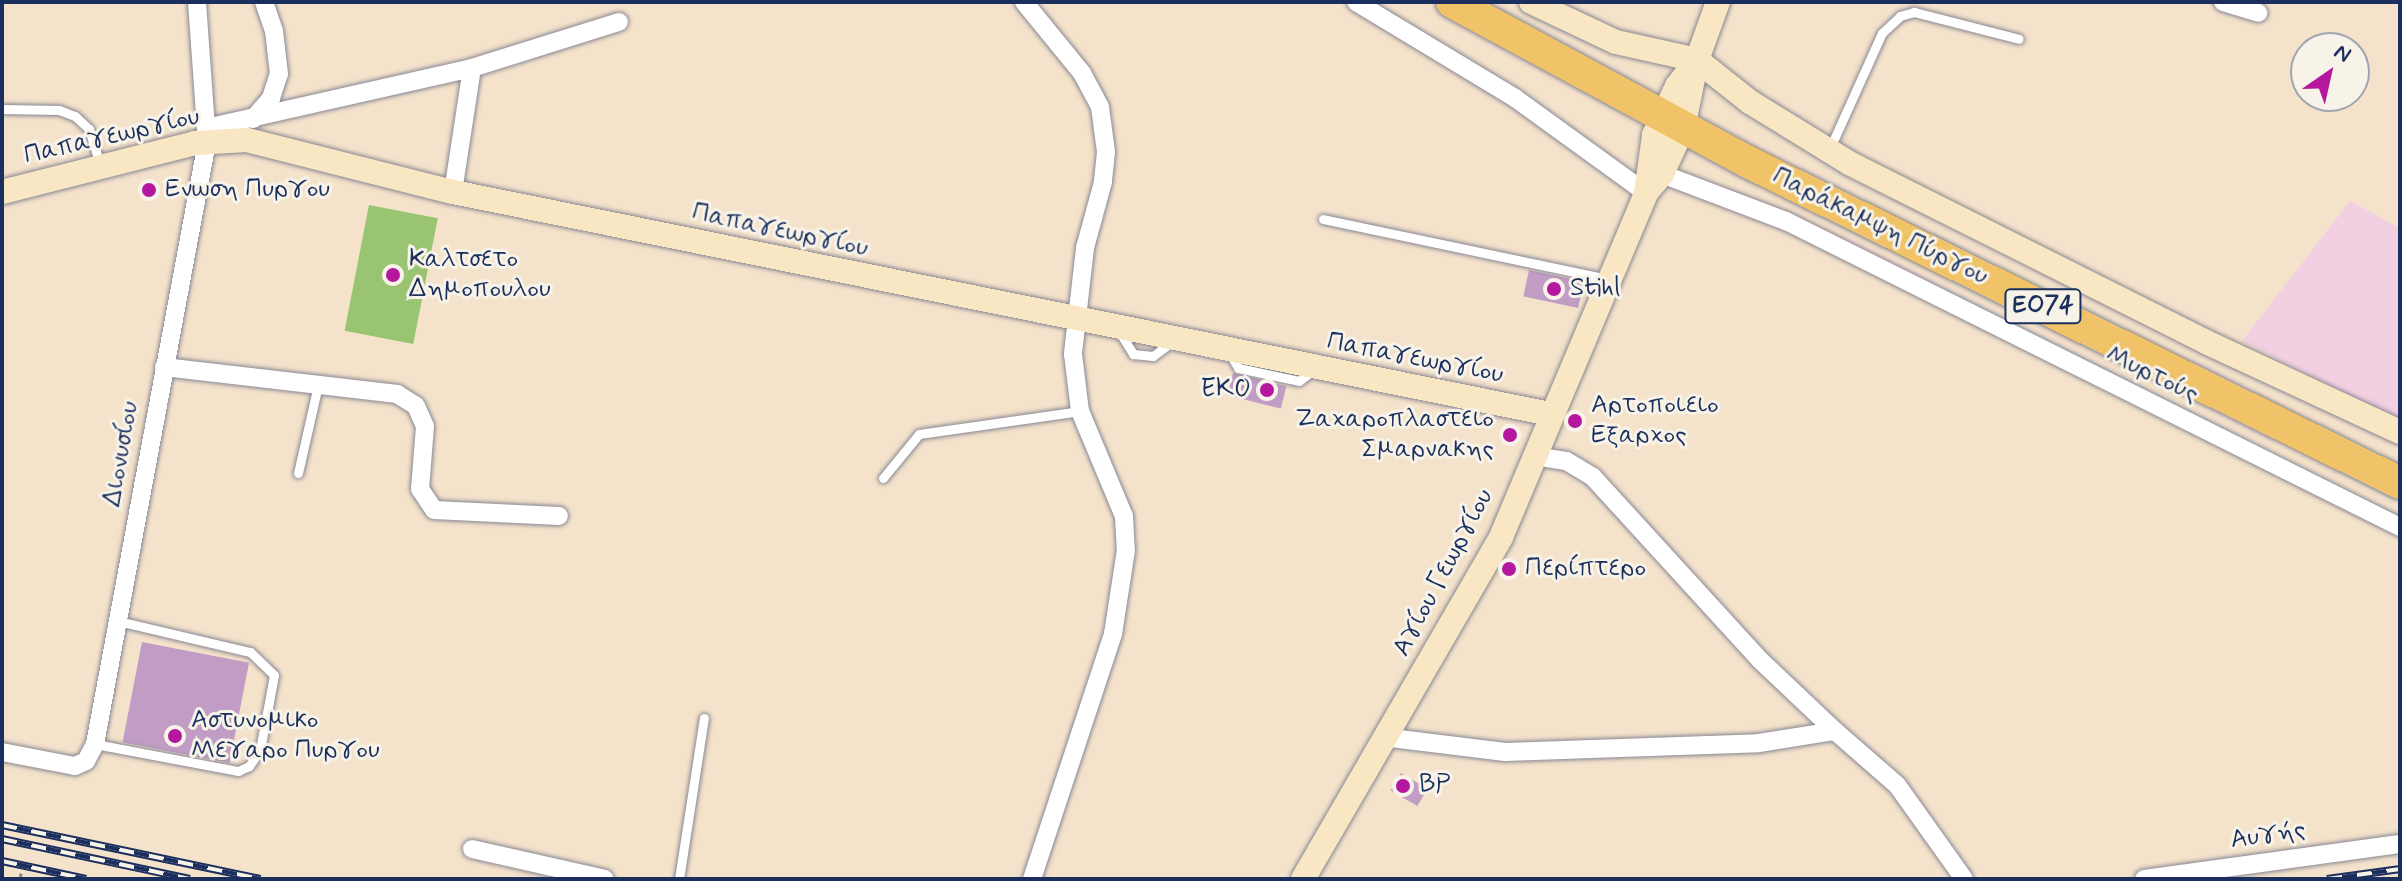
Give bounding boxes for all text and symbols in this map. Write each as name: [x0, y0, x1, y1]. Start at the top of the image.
north arrow: [2290, 32, 2370, 112]
text: N: [2328, 38, 2356, 69]
street label: Παπαγεωργίου: [21, 102, 203, 172]
street label: Παράκαμψη Πύργου: [1767, 161, 1993, 293]
place label: Ενωση Πυργου: [165, 174, 330, 206]
marker: Ενωση Πυργου: [140, 181, 158, 199]
street label: Παπαγεωργίου: [689, 197, 871, 265]
place label: Καλτσετο Δημοπουλου: [409, 244, 551, 306]
marker: Καλτσετο Δημοπουλου: [384, 266, 402, 284]
place label: Stihl: [1570, 273, 1620, 305]
marker: Stihl: [1545, 280, 1563, 298]
road number: ΕΟ74: [2003, 286, 2083, 326]
street label: Παπαγεωργίου: [1324, 327, 1506, 391]
street label: Μυρτούς: [2100, 339, 2204, 411]
place label: EKO: [1200, 374, 1251, 406]
marker: EKO: [1258, 381, 1276, 399]
place label: Αρτοποιειο Εξαρχος: [1591, 390, 1719, 452]
street label: Διονυσίου: [97, 399, 147, 509]
place label: Ζαχαροπλαστειο Σμαρνακης: [1295, 404, 1494, 466]
marker: Αρτοποιειο Εξαρχος: [1566, 412, 1584, 430]
marker: Ζαχαροπλαστειο Σμαρνακης: [1501, 426, 1519, 444]
street label: Αγίου Γεωργίου: [1387, 484, 1501, 662]
place label: Περίπτερο: [1525, 553, 1646, 585]
marker: Περίπτερο: [1500, 560, 1518, 578]
place label: Αστυνομικο Μεγαρο Πυργου: [191, 705, 380, 766]
marker: Αστυνομικο Μεγαρο Πυργου: [166, 727, 184, 745]
place label: BP: [1419, 770, 1450, 802]
marker: BP: [1394, 777, 1412, 795]
street label: Αυγής: [2228, 815, 2308, 857]

